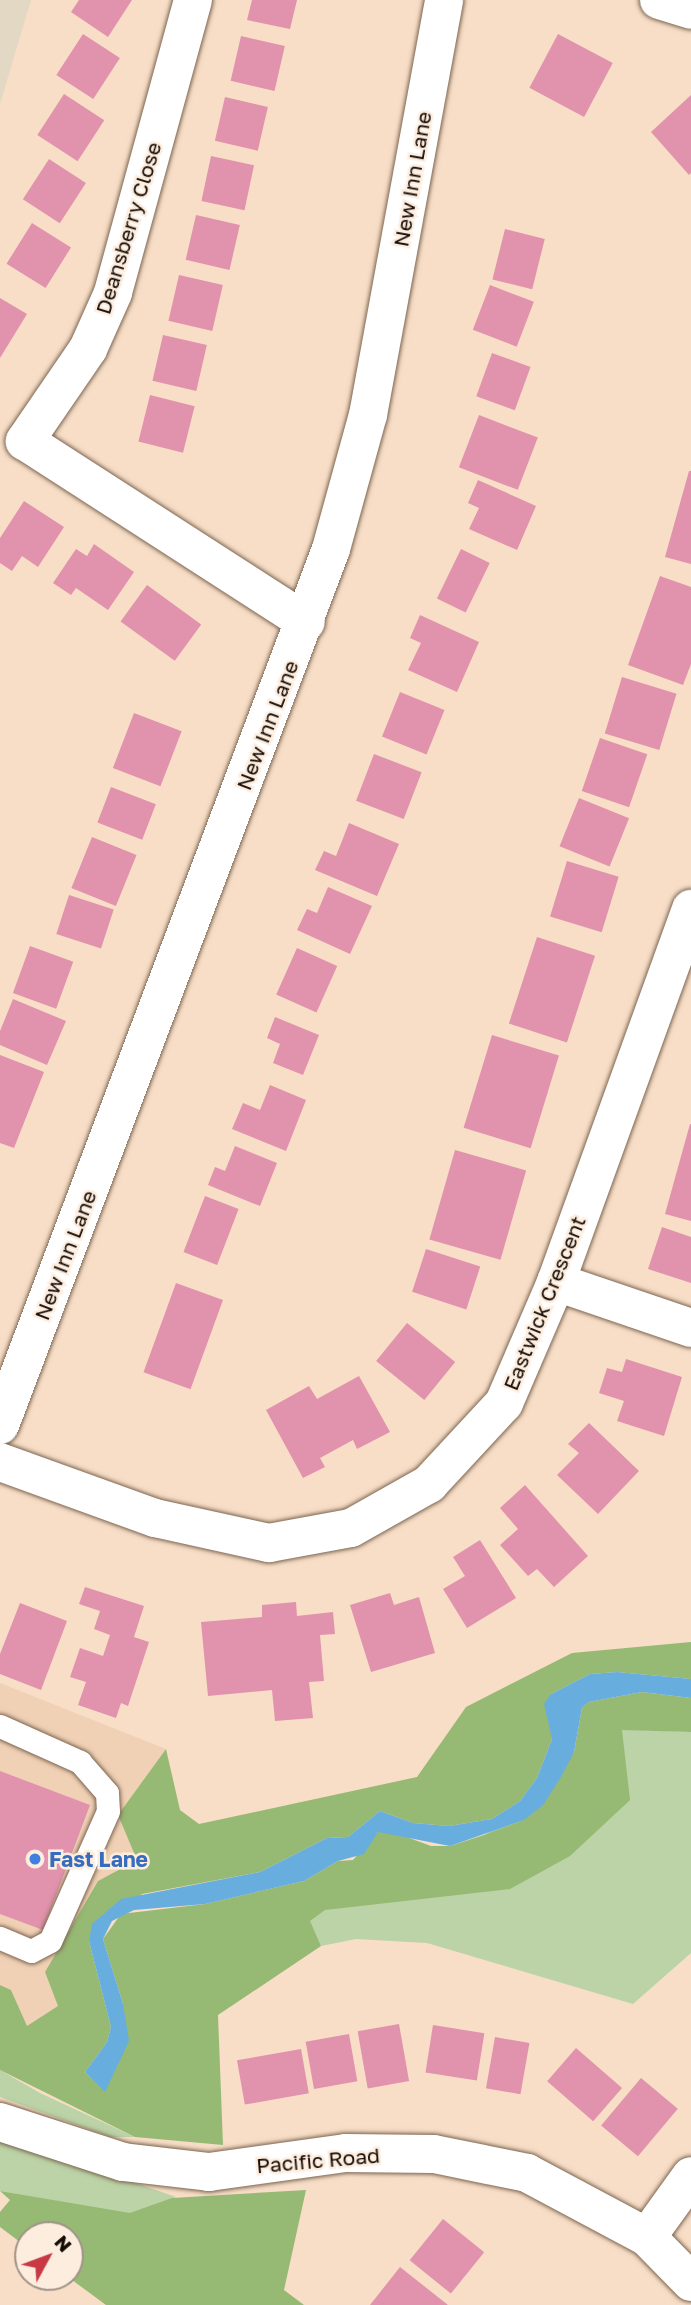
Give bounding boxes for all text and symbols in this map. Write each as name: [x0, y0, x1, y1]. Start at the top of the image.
street label: New Inn Lane: [388, 109, 436, 249]
street label: Deansberry Close: [90, 139, 166, 317]
street label: New Inn Lane: [231, 657, 303, 793]
street label: New Inn Lane: [29, 1187, 101, 1323]
street label: Eastwick Crescent: [498, 1212, 590, 1394]
place label: Fast Lane: [49, 1846, 148, 1872]
marker: Fast Lane: [27, 1851, 43, 1867]
street label: Pacific Road: [255, 2142, 381, 2178]
north arrow: [14, 2221, 84, 2291]
text: N: [50, 2230, 77, 2256]

